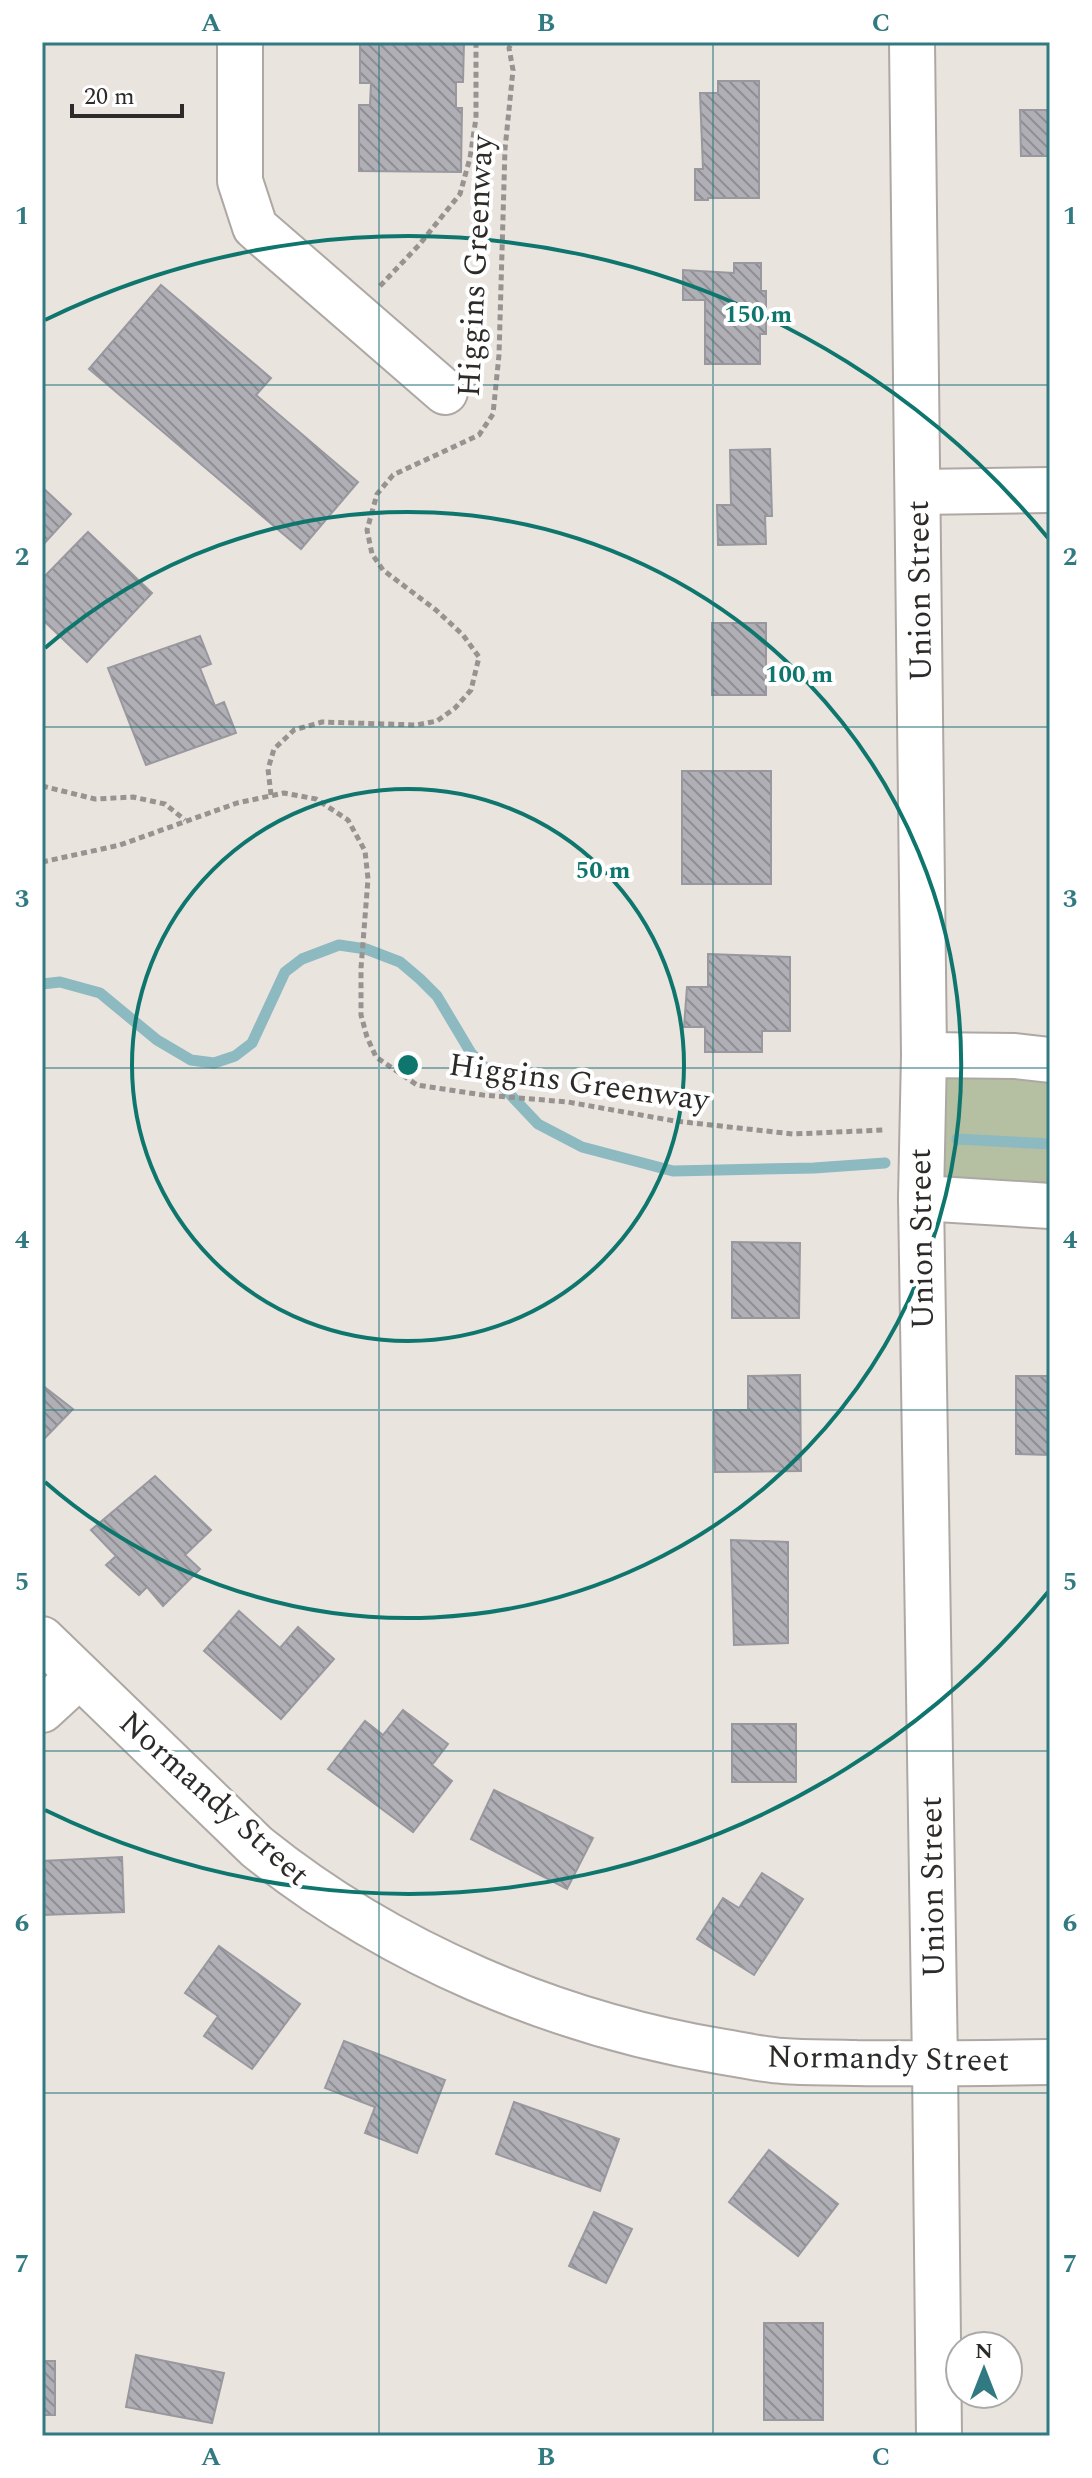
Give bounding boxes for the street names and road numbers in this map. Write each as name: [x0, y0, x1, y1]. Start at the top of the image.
street label: Higgins Greenway: [445, 132, 507, 398]
street label: Union Street: [894, 500, 946, 682]
street label: Higgins Greenway: [446, 1040, 714, 1126]
street label: Union Street: [896, 1148, 948, 1330]
street label: Normandy Street: [108, 1700, 320, 1898]
street label: Union Street: [907, 1796, 959, 1978]
street label: Normandy Street: [766, 2032, 1010, 2086]

